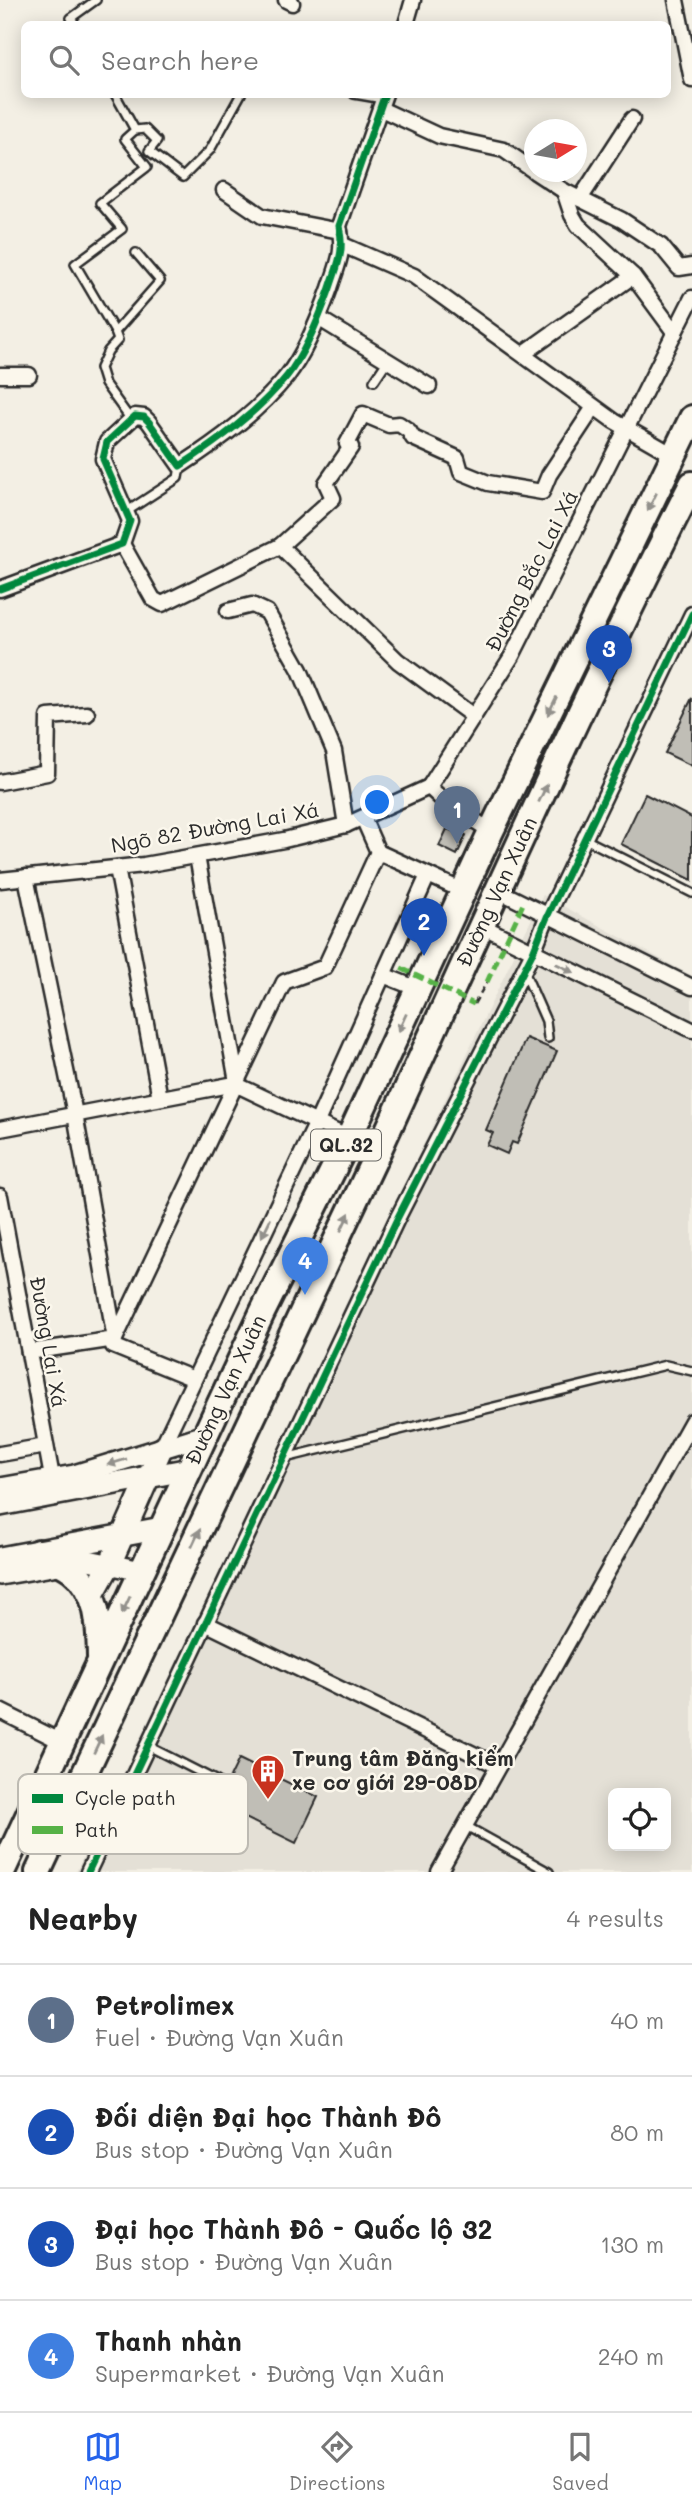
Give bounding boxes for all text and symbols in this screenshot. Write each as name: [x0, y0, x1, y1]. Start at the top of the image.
search box: [21, 21, 671, 98]
icon: search: [45, 41, 83, 79]
text: Search here: [101, 43, 259, 77]
north arrow: [524, 119, 587, 182]
street label: Đường Bắc Lai Xá: [478, 485, 583, 656]
one-way arrow: [647, 492, 658, 512]
pin: 3: [586, 625, 632, 683]
one-way arrow: [546, 696, 558, 716]
one-way arrow: [537, 783, 549, 803]
your location: [360, 785, 394, 819]
pin: 1: [434, 786, 480, 844]
street label: Ngõ 82 Đường Lai Xá: [109, 795, 321, 858]
street label: Đường Vạn Xuân: [449, 812, 542, 971]
pin: 2: [401, 898, 447, 956]
one-way arrow: [555, 962, 575, 973]
one-way arrow: [396, 1013, 408, 1033]
road number: QL.32: [311, 1130, 381, 1161]
one-way arrow: [339, 1212, 351, 1232]
one-way arrow: [261, 1218, 272, 1238]
pin: 4: [282, 1237, 328, 1295]
street label: Đường Lai Xá: [25, 1274, 74, 1410]
street label: Đường Vạn Xuân: [178, 1310, 271, 1469]
one-way arrow: [106, 1458, 127, 1468]
one-way arrow: [190, 1528, 201, 1548]
one-way arrow: [121, 1594, 132, 1615]
one-way arrow: [92, 1734, 104, 1754]
place label: Trung tâm Đăng kiểm xe cơ giới 29-08D: [292, 1744, 514, 1795]
building icon: Trung tâm Đăng kiểm xe cơ giới 29-08D: [249, 1752, 287, 1801]
legend: [18, 1774, 248, 1854]
text: Cycle path: [75, 1785, 175, 1810]
map controls: [608, 1788, 671, 1851]
button: locate: [608, 1788, 671, 1851]
text: Path: [75, 1817, 118, 1842]
text: Nearby: [28, 1898, 138, 1938]
text: 4 results: [567, 1903, 664, 1933]
text: Petrolimex: [95, 1988, 235, 2022]
text: 1: [46, 2005, 56, 2035]
text: 40 m: [611, 2005, 664, 2035]
text: Fuel · Đường Vạn Xuân: [95, 2022, 344, 2052]
text: Đối diện Đại học Thành Đô: [95, 2100, 441, 2134]
text: 2: [45, 2117, 57, 2147]
text: 80 m: [610, 2117, 664, 2147]
text: Bus stop · Đường Vạn Xuân: [95, 2134, 393, 2164]
text: Đại học Thành Đô - Quốc lộ 32: [95, 2212, 492, 2246]
text: 3: [44, 2229, 58, 2259]
text: 130 m: [600, 2229, 664, 2259]
text: Bus stop · Đường Vạn Xuân: [95, 2246, 393, 2276]
text: Thanh nhàn: [95, 2324, 242, 2358]
text: 4: [44, 2341, 58, 2371]
text: 240 m: [598, 2341, 664, 2371]
text: Supermarket · Đường Vạn Xuân: [95, 2358, 445, 2388]
tab: Map: [83, 2428, 122, 2495]
tab: Directions: [289, 2428, 385, 2495]
tab: Saved: [552, 2428, 609, 2495]

